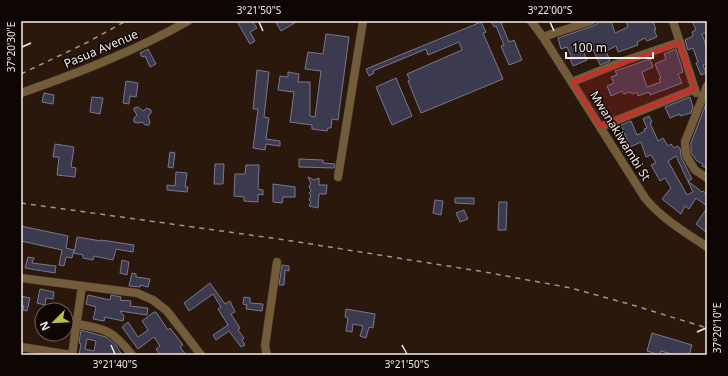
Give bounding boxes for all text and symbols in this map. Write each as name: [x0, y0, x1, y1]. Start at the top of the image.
text: 3°21'50"S: [237, 3, 282, 17]
text: 3°22'00"S: [528, 3, 573, 17]
text: 37°20'30"E: [4, 22, 18, 72]
street label: Pasua Avenue: [61, 25, 141, 72]
scale bar: [566, 34, 653, 60]
text: 100 m: [572, 39, 607, 56]
street label: Mwanakiwambi St: [586, 88, 655, 184]
north arrow: [34, 302, 74, 342]
text: 37°20'10"E: [710, 303, 724, 353]
text: N: [36, 319, 53, 333]
text: 3°21'40"S: [93, 357, 138, 371]
text: 3°21'50"S: [385, 357, 430, 371]

